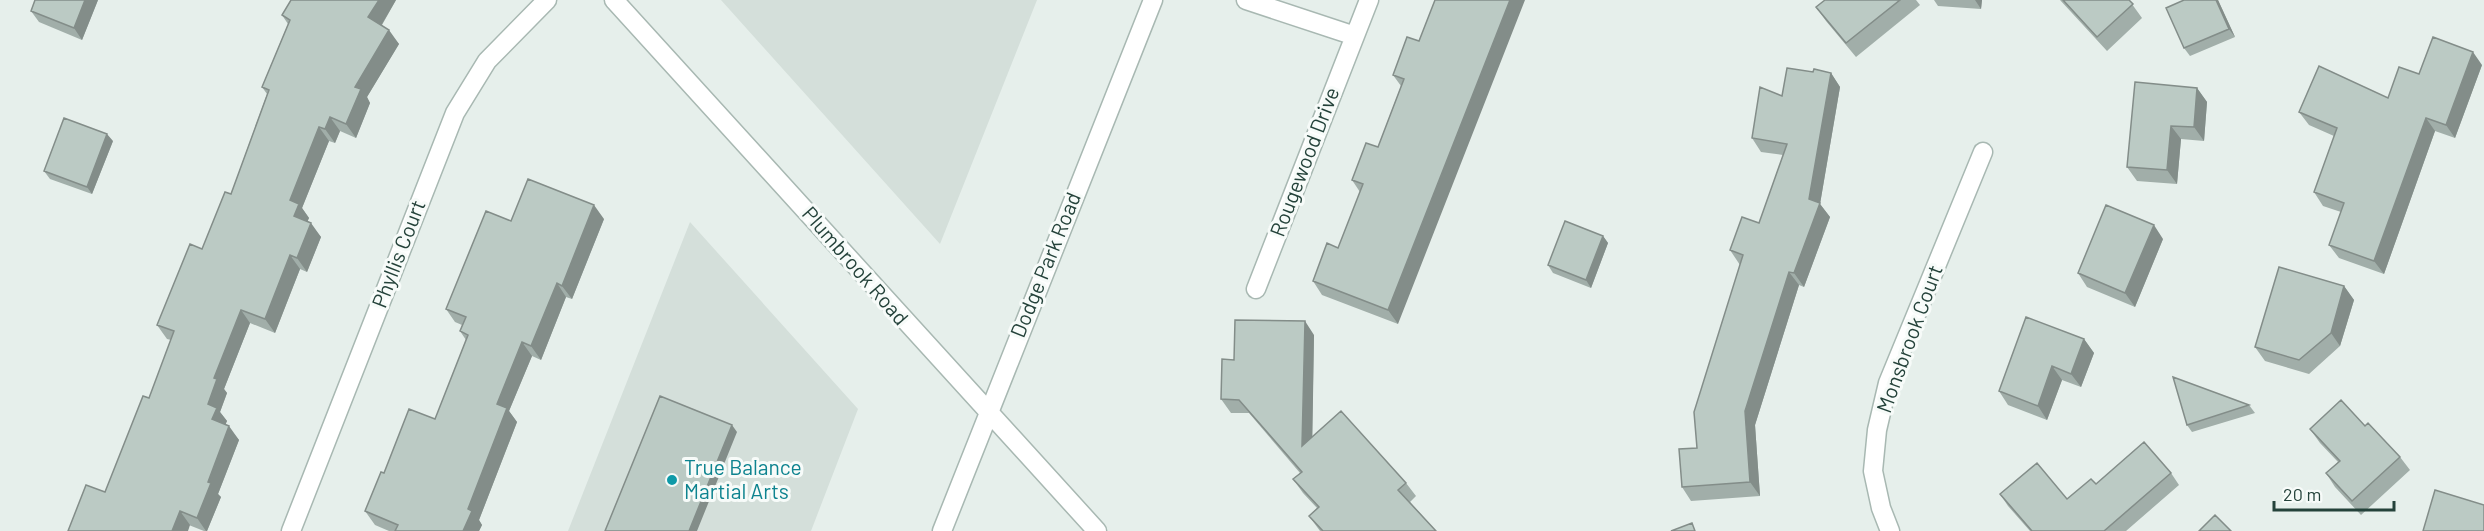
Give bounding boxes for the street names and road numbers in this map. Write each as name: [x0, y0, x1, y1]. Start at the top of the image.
street label: Rougewood Drive: [1264, 83, 1344, 240]
street label: Dodge Park Road: [1004, 188, 1085, 341]
street label: Phyllis Court: [366, 196, 430, 311]
street label: Plumbrook Road: [798, 201, 914, 329]
street label: Monsbrook Court: [1870, 261, 1947, 416]

